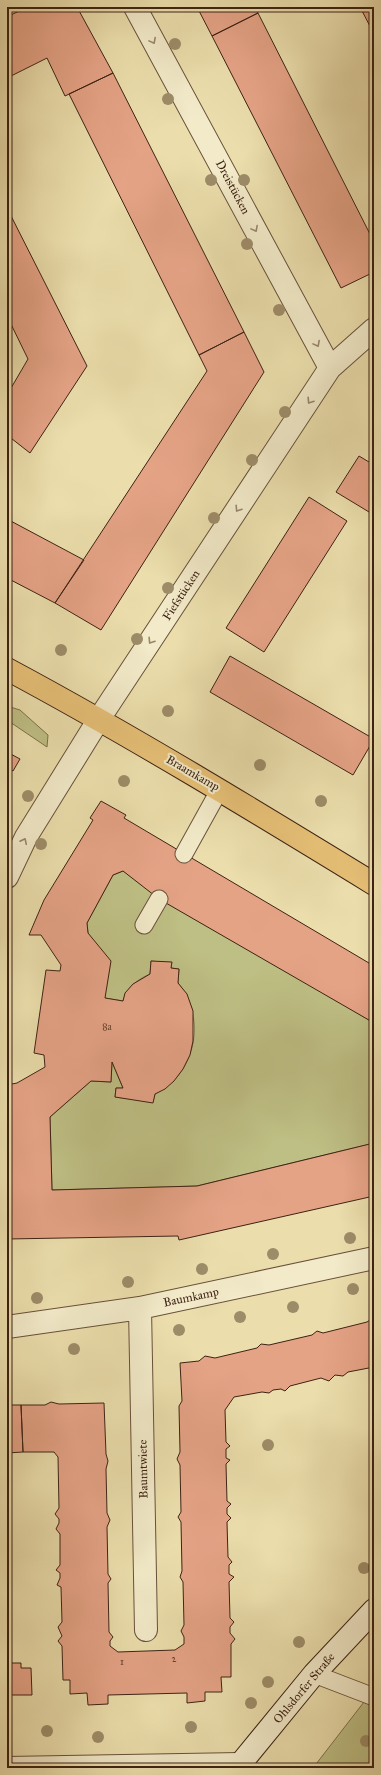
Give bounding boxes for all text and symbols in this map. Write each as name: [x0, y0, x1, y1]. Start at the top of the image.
one-way arrow: [149, 37, 156, 44]
street label: Dreistücken: [213, 158, 253, 217]
one-way arrow: [251, 225, 258, 233]
one-way arrow: [313, 340, 320, 347]
one-way arrow: [307, 396, 314, 403]
one-way arrow: [235, 505, 243, 512]
street label: Fiefstücken: [160, 567, 203, 623]
one-way arrow: [148, 637, 156, 644]
street label: Braamkamp: [164, 752, 222, 794]
one-way arrow: [19, 838, 27, 846]
house number: 8a: [102, 1021, 113, 1033]
street label: Baumkamp: [162, 1284, 220, 1310]
street label: Baumtwiete: [135, 1439, 151, 1499]
street label: Ohlsdorfer Straße: [270, 1650, 338, 1726]
house number: 2: [172, 1653, 177, 1665]
house number: 1: [120, 1656, 124, 1668]

